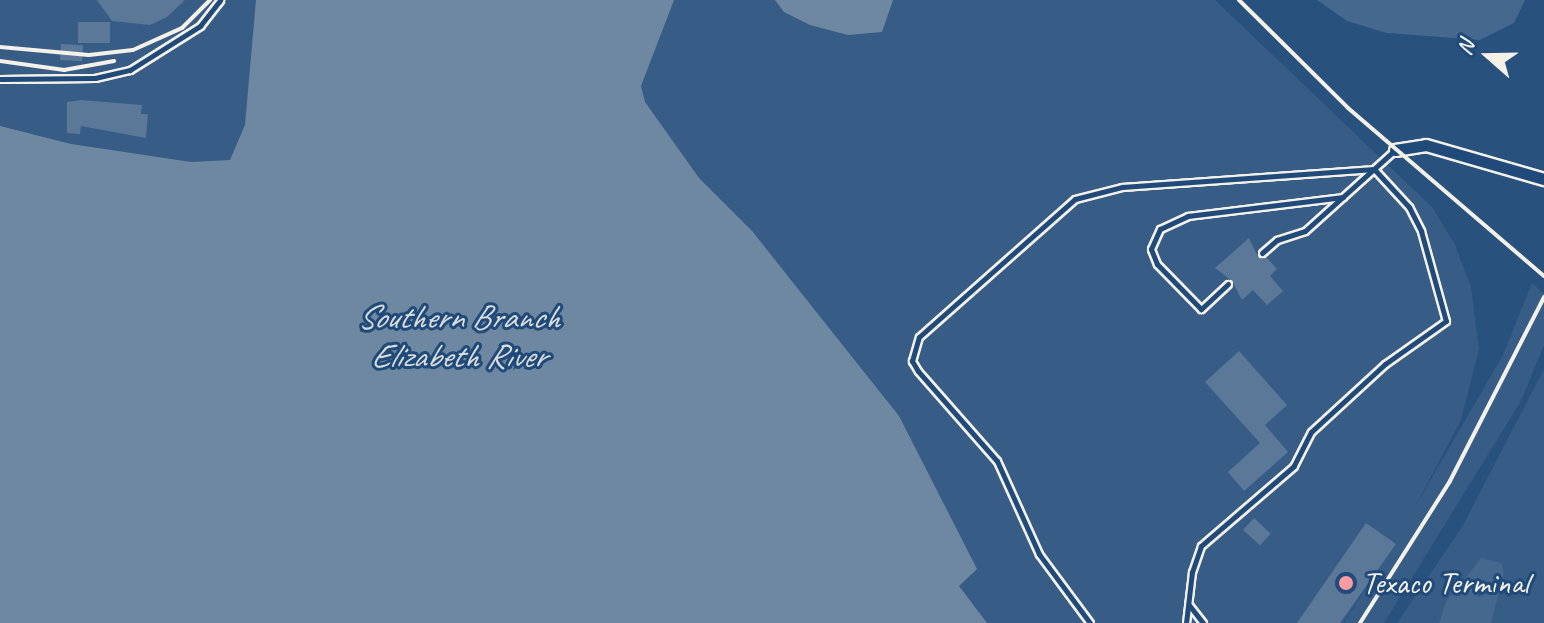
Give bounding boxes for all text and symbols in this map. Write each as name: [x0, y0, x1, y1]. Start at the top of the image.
north arrow: [1448, 16, 1528, 96]
text: N: [1450, 37, 1481, 59]
water label: Southern Branch Elizabeth River: [357, 296, 559, 376]
place label: Texaco Terminal: [1362, 564, 1530, 602]
marker: Texaco Terminal: [1337, 574, 1355, 592]

